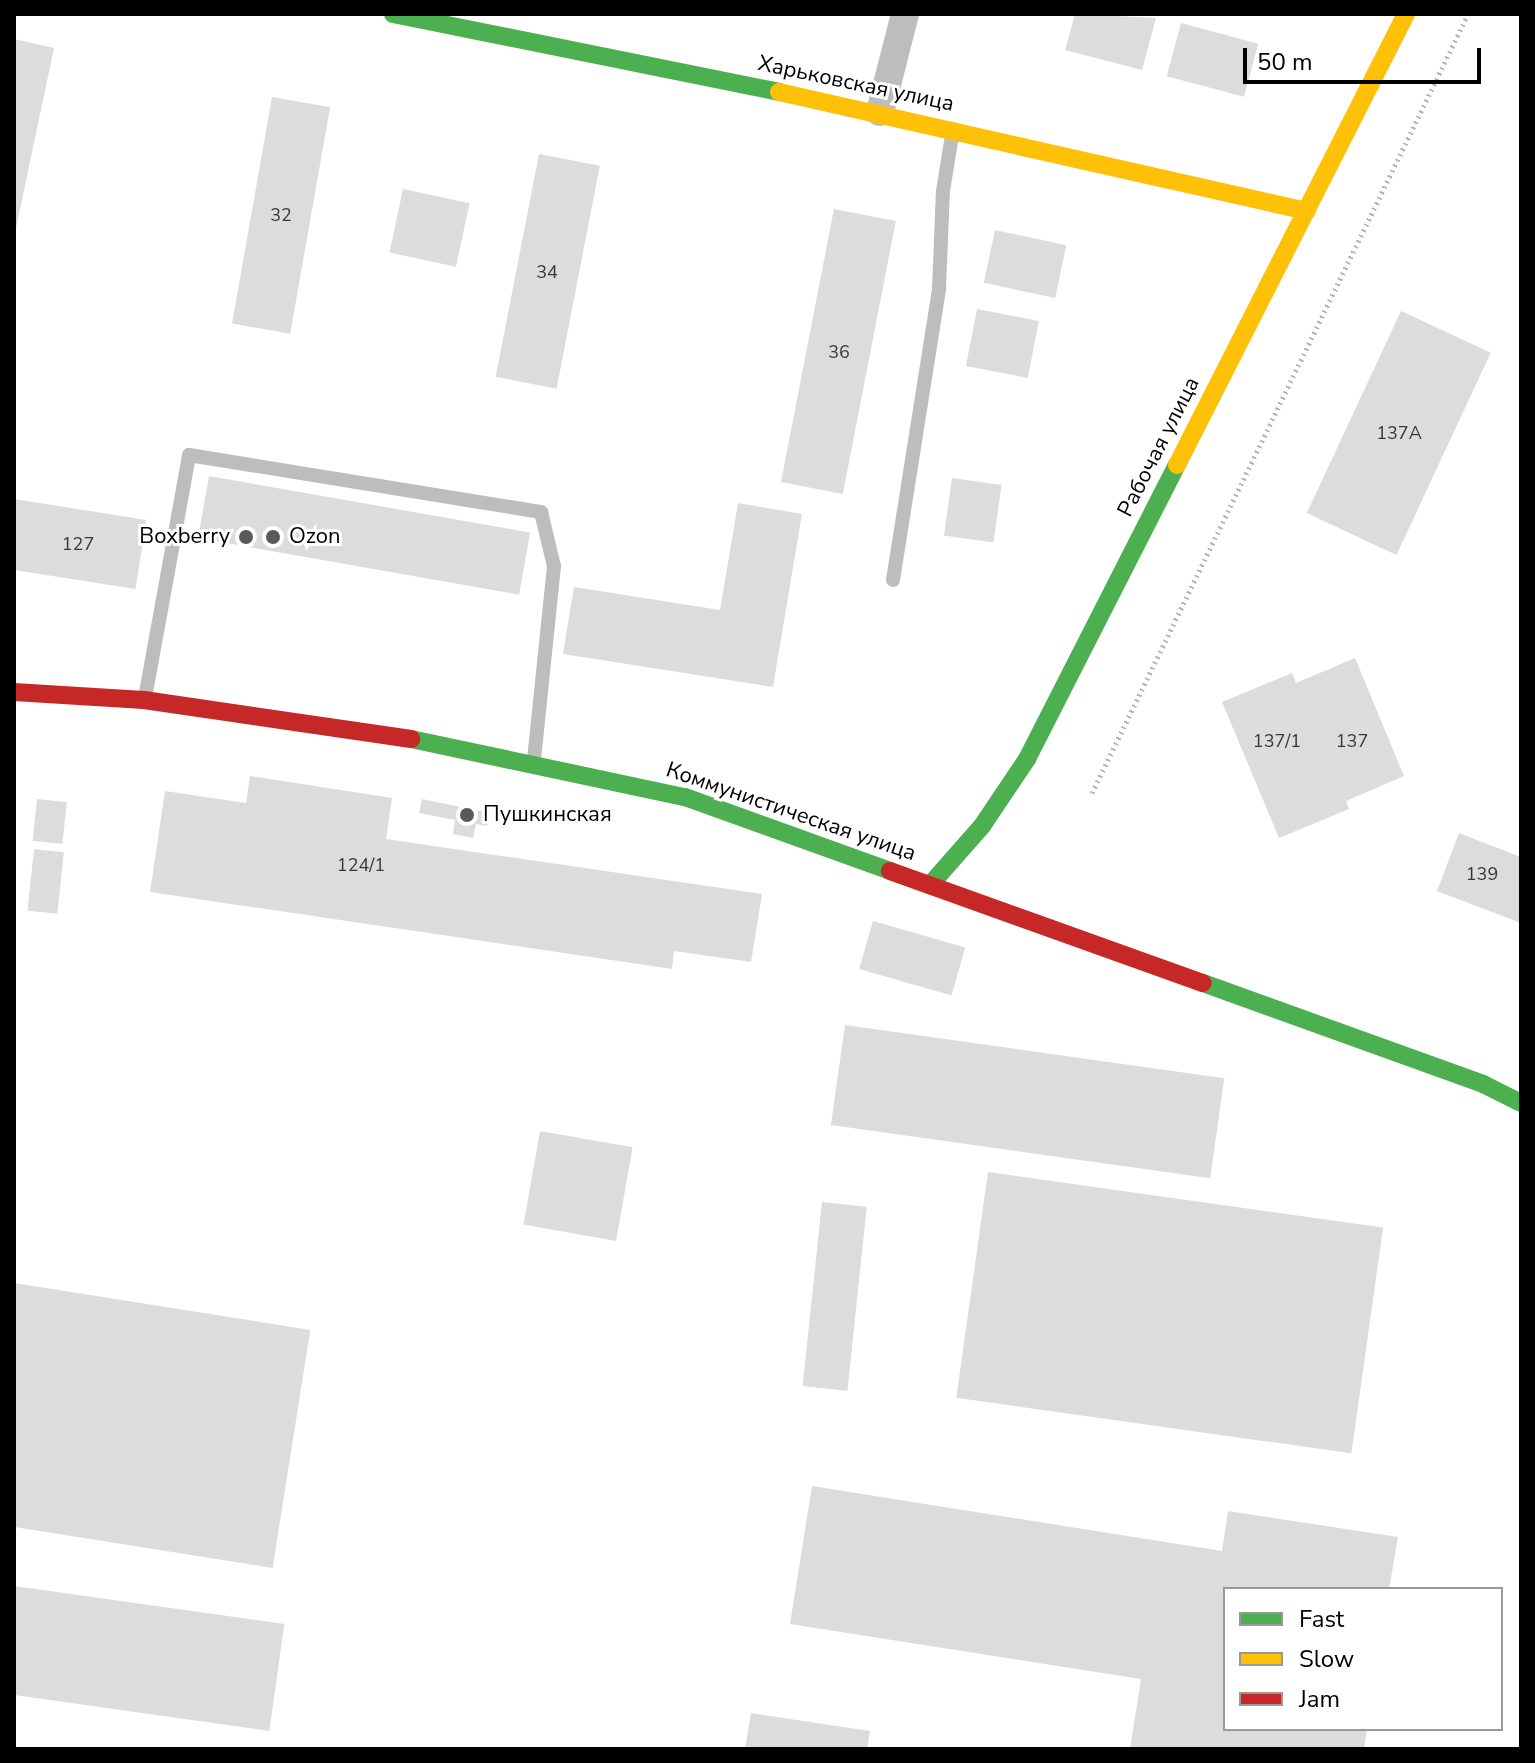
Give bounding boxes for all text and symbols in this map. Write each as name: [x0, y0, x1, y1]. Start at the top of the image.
scale bar: [1247, 32, 1485, 82]
text: 50 m: [1257, 46, 1313, 78]
street label: Харьковская улица: [756, 50, 956, 118]
house number: 32: [270, 204, 292, 226]
house number: 34: [536, 261, 558, 283]
house number: 36: [828, 341, 850, 363]
street label: Рабочая улица: [1112, 373, 1206, 521]
house number: 137А: [1376, 422, 1422, 444]
place label: Boxberry: [139, 524, 230, 550]
place label: Ozon: [289, 524, 341, 550]
marker: Boxberry: [237, 528, 255, 546]
marker: Ozon: [264, 528, 282, 546]
house number: 127: [62, 533, 94, 555]
house number: 137/1: [1253, 730, 1301, 752]
house number: 137: [1336, 730, 1368, 752]
street label: Коммунистическая улица: [663, 757, 919, 867]
place label: Пушкинская: [483, 802, 612, 828]
marker: Пушкинская: [458, 806, 476, 824]
house number: 124/1: [337, 854, 385, 876]
house number: 139: [1466, 863, 1498, 885]
legend: [1223, 1587, 1503, 1731]
text: Fast: [1299, 1603, 1344, 1635]
text: Slow: [1299, 1643, 1354, 1675]
text: Jam: [1299, 1683, 1340, 1715]

